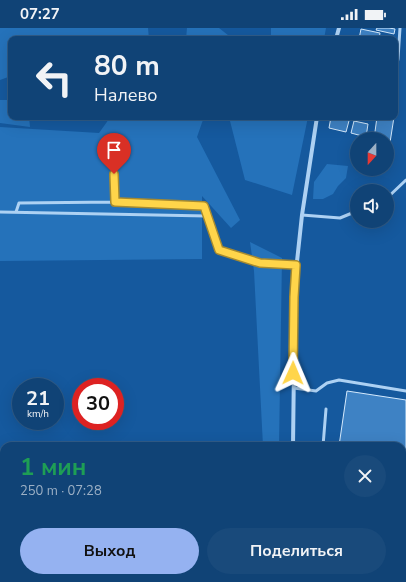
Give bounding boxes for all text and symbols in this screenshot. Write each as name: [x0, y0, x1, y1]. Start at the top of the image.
text: 07:27: [20, 4, 60, 24]
text: 80 m: [94, 47, 160, 85]
icon: left: [28, 52, 80, 104]
text: Налево: [94, 83, 158, 107]
north arrow: [350, 132, 394, 176]
map controls: [350, 132, 394, 228]
pin: [97, 133, 131, 174]
icon: arrive: [103, 139, 125, 161]
button: sound: [350, 184, 394, 228]
position arrow: [272, 352, 314, 394]
speed limit sign: 30: [72, 378, 124, 430]
text: 21: [26, 385, 50, 412]
text: km/h: [27, 407, 49, 421]
text: 1 мин: [20, 451, 86, 483]
button: close: [344, 455, 386, 497]
text: 250 m · 07:28: [20, 482, 102, 500]
button: Выход: [20, 528, 199, 574]
button: Поделиться: [207, 528, 386, 574]

